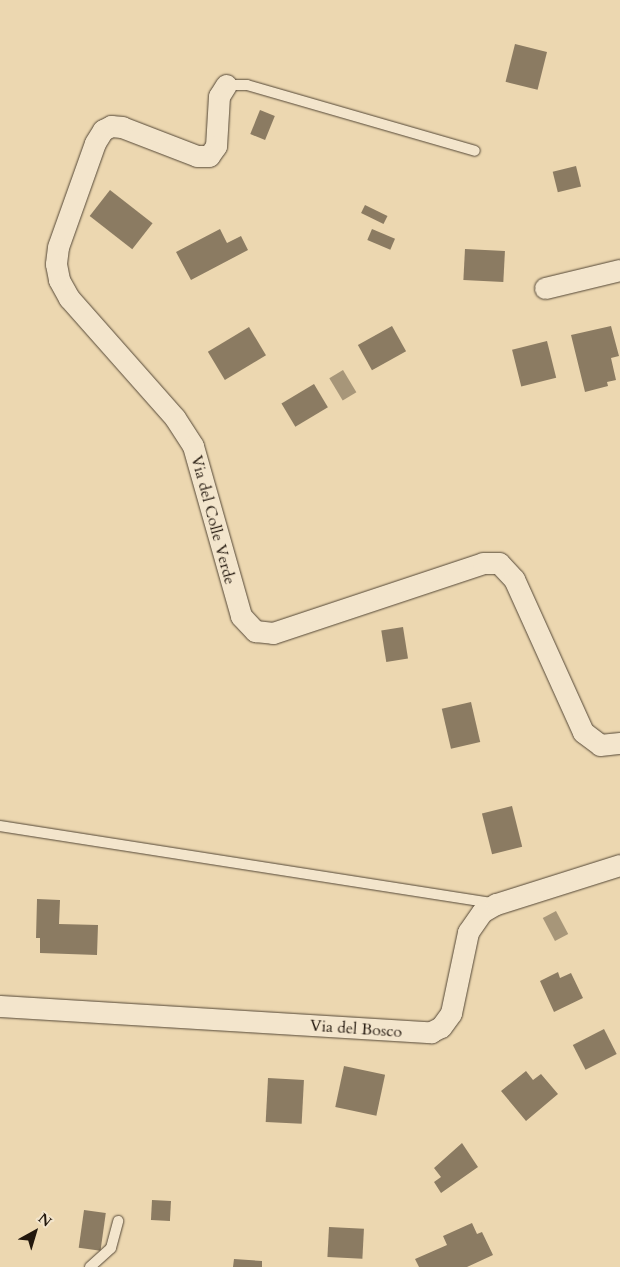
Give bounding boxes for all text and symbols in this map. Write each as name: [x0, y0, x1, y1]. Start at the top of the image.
street label: Via del Colle Verde: [187, 453, 239, 587]
street label: Via del Bosco: [309, 1016, 403, 1042]
north arrow: [10, 1207, 60, 1257]
text: N: [34, 1209, 55, 1231]

